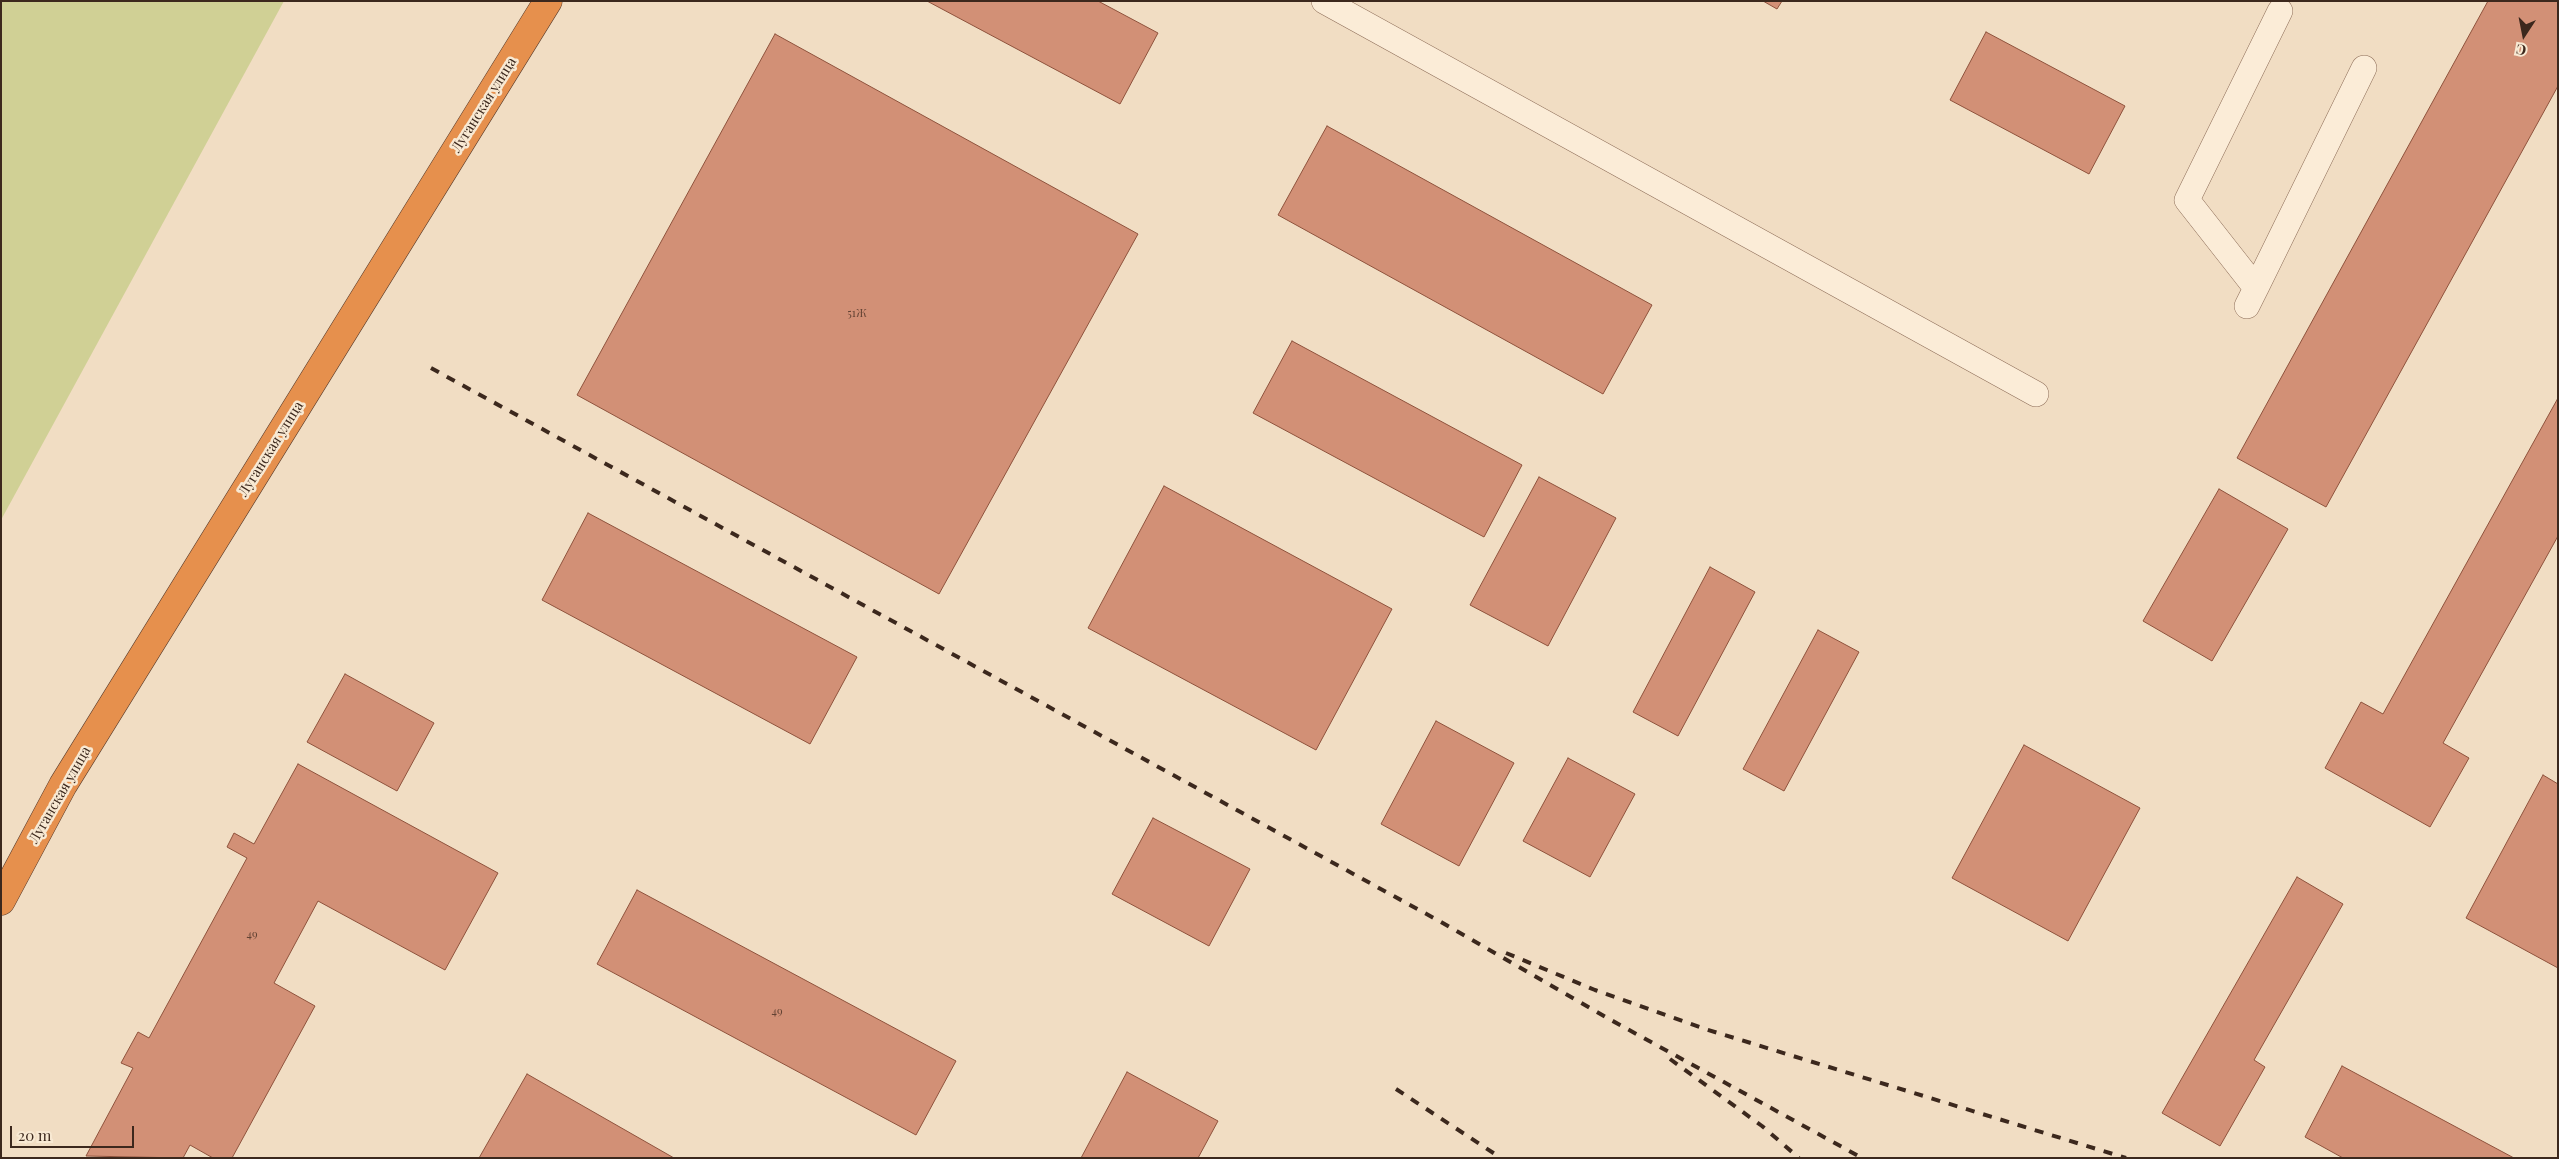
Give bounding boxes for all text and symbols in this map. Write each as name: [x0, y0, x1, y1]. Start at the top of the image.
north arrow: [2499, 10, 2549, 60]
text: С: [2514, 40, 2528, 60]
street label: Луганская улица: [448, 54, 520, 156]
house number: 51Ж: [847, 307, 867, 321]
street label: Луганская улица: [235, 398, 307, 500]
street label: Луганская улица: [25, 744, 95, 846]
house number: 49: [246, 928, 258, 942]
house number: 49: [771, 1005, 783, 1019]
scale bar: [12, 1116, 136, 1148]
text: 20 m: [18, 1125, 51, 1145]

